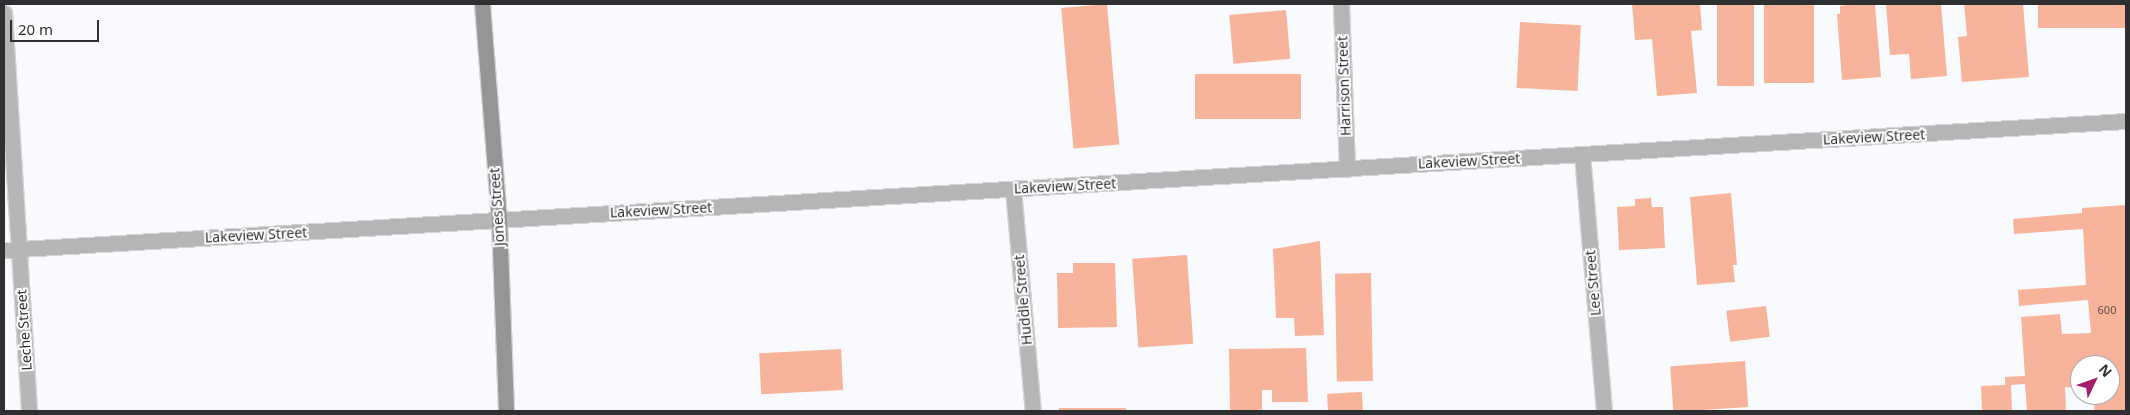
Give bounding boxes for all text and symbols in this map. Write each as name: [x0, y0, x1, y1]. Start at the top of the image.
scale bar: [12, 10, 101, 42]
text: 20 m: [18, 19, 53, 39]
street label: Harrison Street: [1334, 36, 1354, 136]
street label: Lakeview Street: [1822, 126, 1926, 148]
street label: Lakeview Street: [1417, 150, 1521, 172]
street label: Jones Street: [486, 167, 508, 247]
street label: Lakeview Street: [1013, 175, 1117, 197]
street label: Lakeview Street: [609, 199, 713, 221]
street label: Lakeview Street: [204, 224, 308, 246]
street label: Lee Street: [1582, 249, 1604, 317]
street label: Huddle Street: [1011, 254, 1035, 346]
street label: Leche Street: [13, 289, 35, 371]
house number: 600: [2098, 303, 2116, 317]
north arrow: [2070, 355, 2120, 405]
text: N: [2095, 360, 2117, 381]

